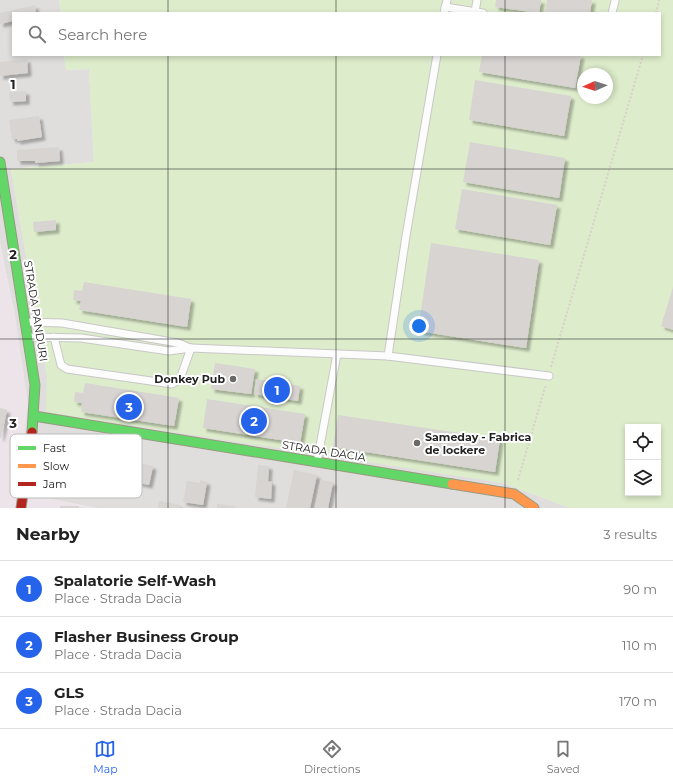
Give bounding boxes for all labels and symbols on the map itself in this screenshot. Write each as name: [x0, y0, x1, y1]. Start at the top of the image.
north arrow: [577, 68, 613, 104]
text: 1: [10, 76, 16, 92]
text: 2: [9, 246, 17, 262]
street label: STRADA PANDURI: [21, 260, 51, 362]
your location: [409, 316, 429, 336]
place label: Donkey Pub: [154, 372, 225, 386]
marker: Donkey Pub: [228, 374, 238, 384]
pin: 1: [264, 375, 290, 405]
pin: 3: [116, 392, 142, 422]
pin: 2: [241, 406, 267, 436]
text: 3: [8, 415, 17, 431]
place label: Sameday - Fabrica de lockere: [425, 430, 531, 457]
legend: [10, 434, 142, 498]
street label: STRADA DACIA: [281, 437, 367, 465]
marker: Sameday - Fabrica de lockere: [412, 438, 422, 448]
text: Fast: [43, 441, 67, 455]
text: Slow: [43, 459, 69, 473]
text: Jam: [42, 477, 67, 491]

